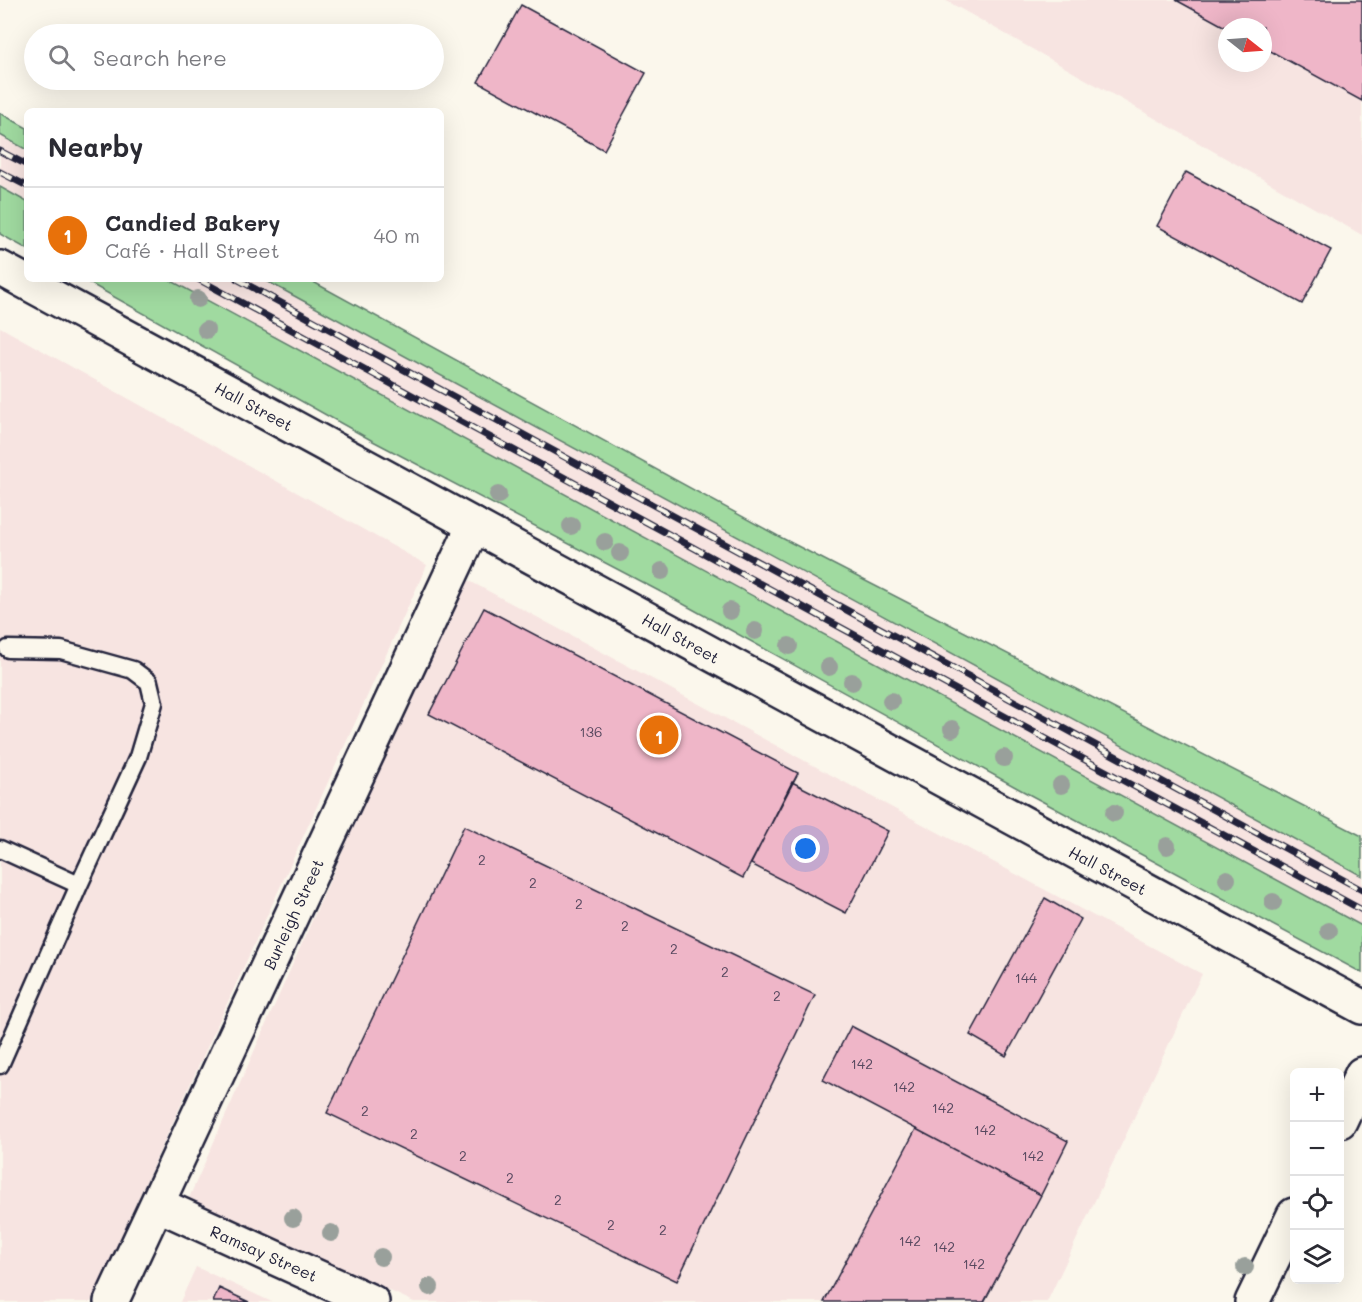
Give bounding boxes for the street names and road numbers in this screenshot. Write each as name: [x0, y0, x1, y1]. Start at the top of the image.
street label: Hall Street: [211, 377, 297, 435]
street label: Hall Street: [639, 608, 723, 668]
street label: Hall Street: [1065, 841, 1151, 899]
street label: Burleigh Street: [258, 855, 328, 973]
street label: Ramsay Street: [207, 1220, 321, 1286]

